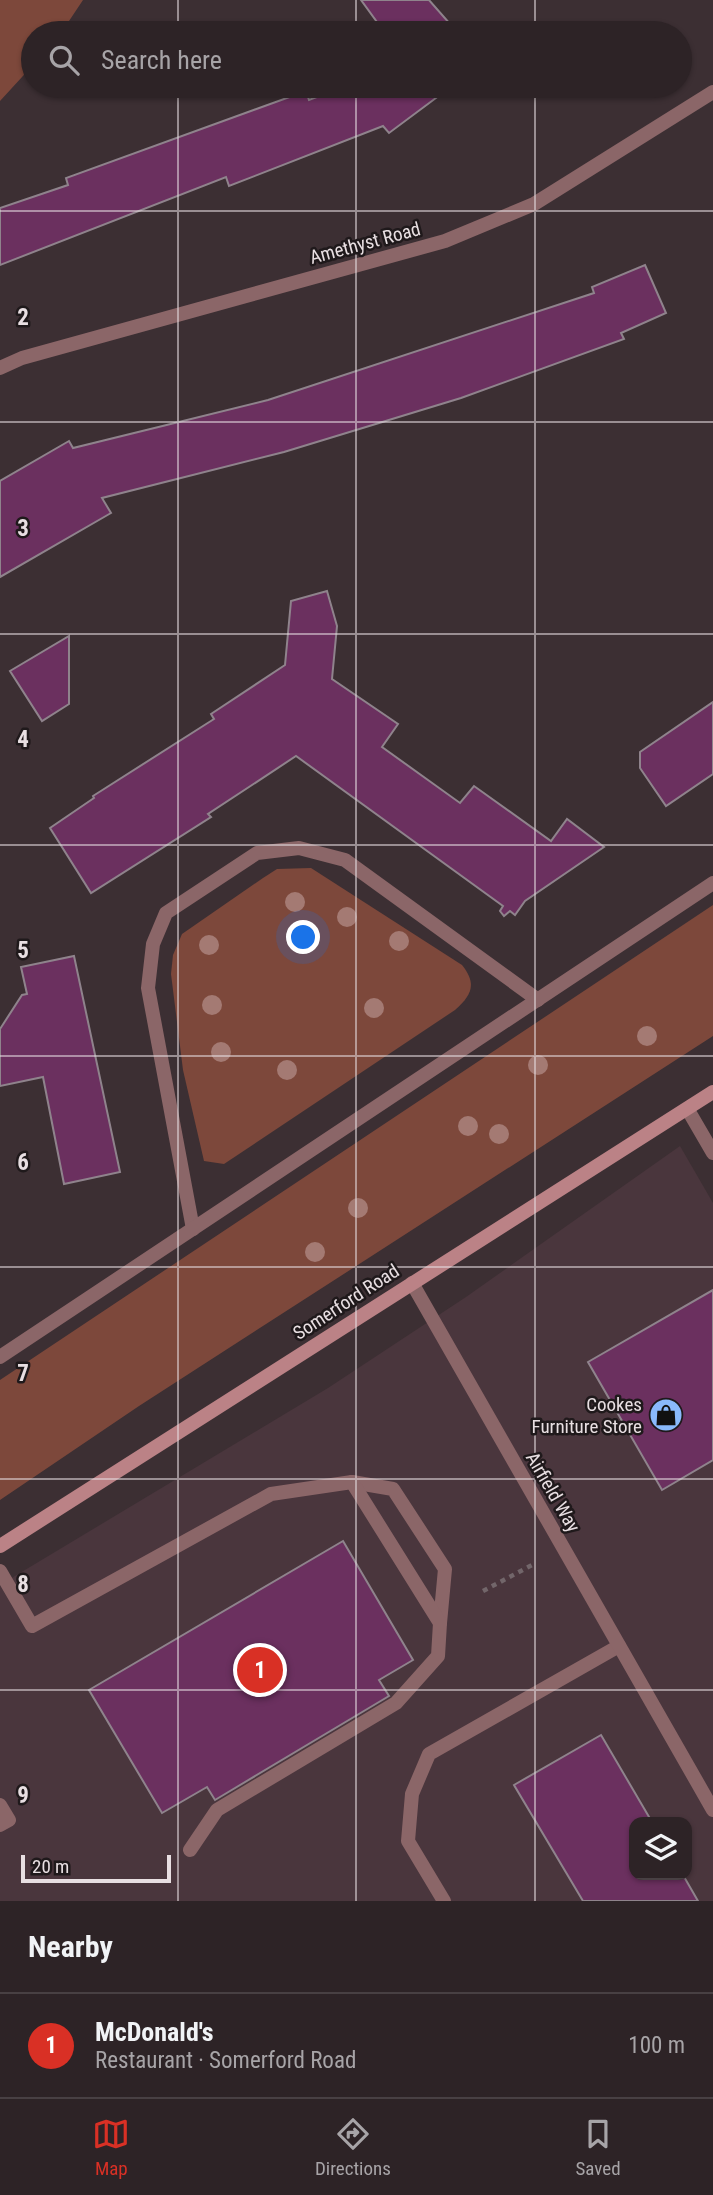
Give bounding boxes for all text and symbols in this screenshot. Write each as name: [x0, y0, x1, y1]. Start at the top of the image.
search box: [21, 21, 692, 98]
icon: search: [45, 41, 83, 79]
text: Search here: [101, 45, 222, 75]
street label: Amethyst Road: [307, 217, 423, 269]
text: 2: [17, 304, 29, 331]
text: 3: [17, 515, 29, 542]
text: 4: [17, 726, 29, 753]
your location: [286, 920, 320, 954]
text: 5: [17, 937, 29, 964]
text: 6: [17, 1149, 29, 1176]
street label: Somerford Road: [289, 1259, 403, 1345]
text: 7: [17, 1360, 29, 1387]
place label: Cookes Furniture Store: [531, 1393, 642, 1438]
shop icon: Cookes Furniture Store: [647, 1396, 685, 1434]
street label: Airfield Way: [521, 1448, 585, 1536]
text: 8: [17, 1571, 29, 1598]
pin: 1: [237, 1644, 283, 1696]
text: 9: [17, 1782, 29, 1809]
map controls: [629, 1817, 692, 1880]
button: layers: [629, 1817, 692, 1880]
scale bar: [21, 1852, 172, 1884]
text: 20 m: [32, 1855, 69, 1878]
text: Nearby: [28, 1929, 113, 1964]
text: McDonald's: [95, 2017, 214, 2047]
text: 1: [45, 2032, 57, 2059]
text: 100 m: [628, 2032, 685, 2059]
text: Restaurant · Somerford Road: [95, 2047, 356, 2074]
tab: Map: [92, 2115, 130, 2180]
tab: Directions: [315, 2115, 391, 2180]
tab: Saved: [575, 2115, 621, 2180]

